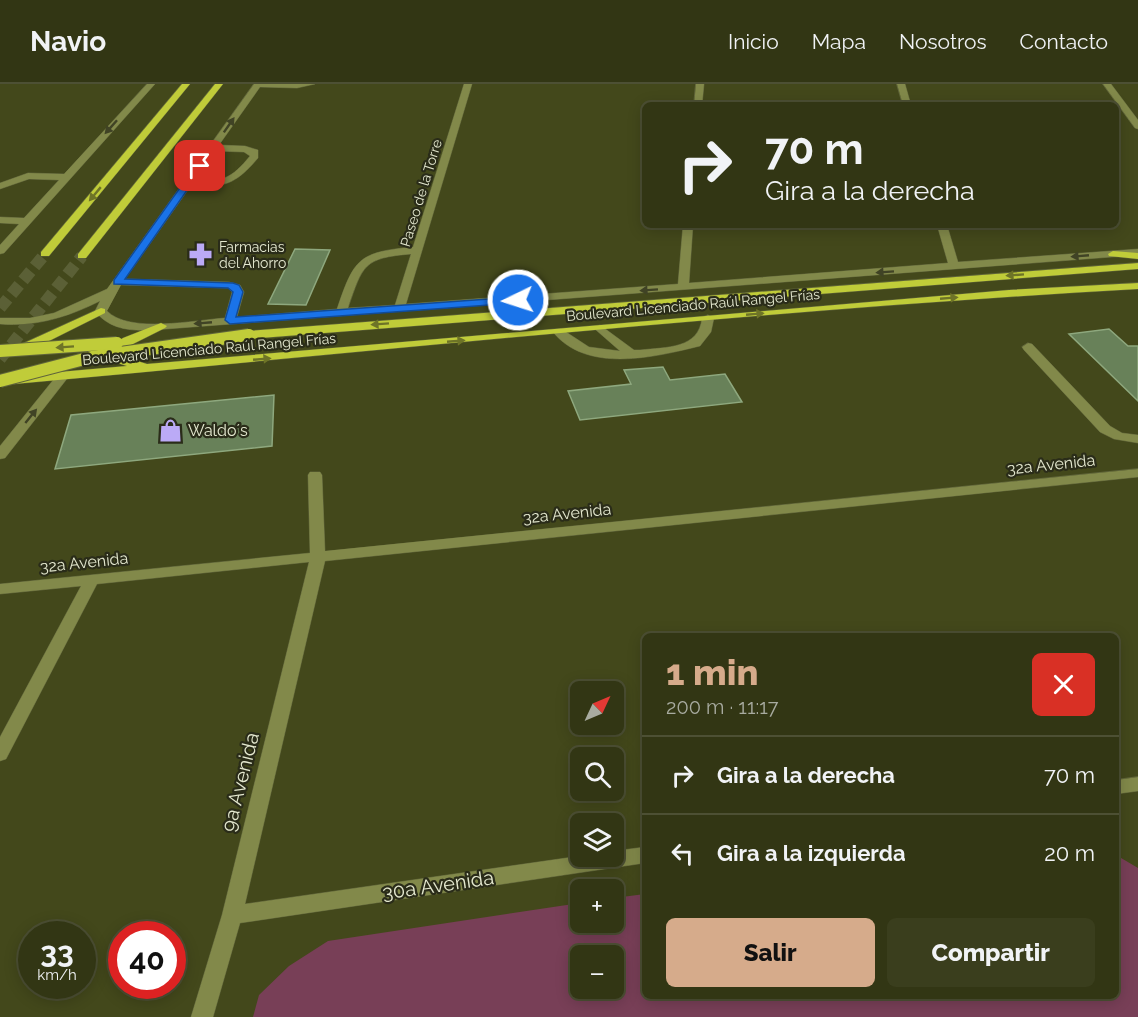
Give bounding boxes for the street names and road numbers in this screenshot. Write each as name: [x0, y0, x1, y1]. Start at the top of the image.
street label: Paseo de la Torre: [397, 137, 445, 249]
street label: Boulevard Licenciado Raúl Rangel Frías: [566, 286, 821, 324]
street label: Boulevard Licenciado Raúl Rangel Frías: [82, 330, 337, 368]
street label: 32a Avenida: [1006, 450, 1096, 479]
street label: 32a Avenida: [522, 499, 612, 528]
street label: 32a Avenida: [39, 548, 129, 577]
street label: 9a Avenida: [216, 730, 264, 834]
street label: 30a Avenida: [381, 865, 495, 905]

